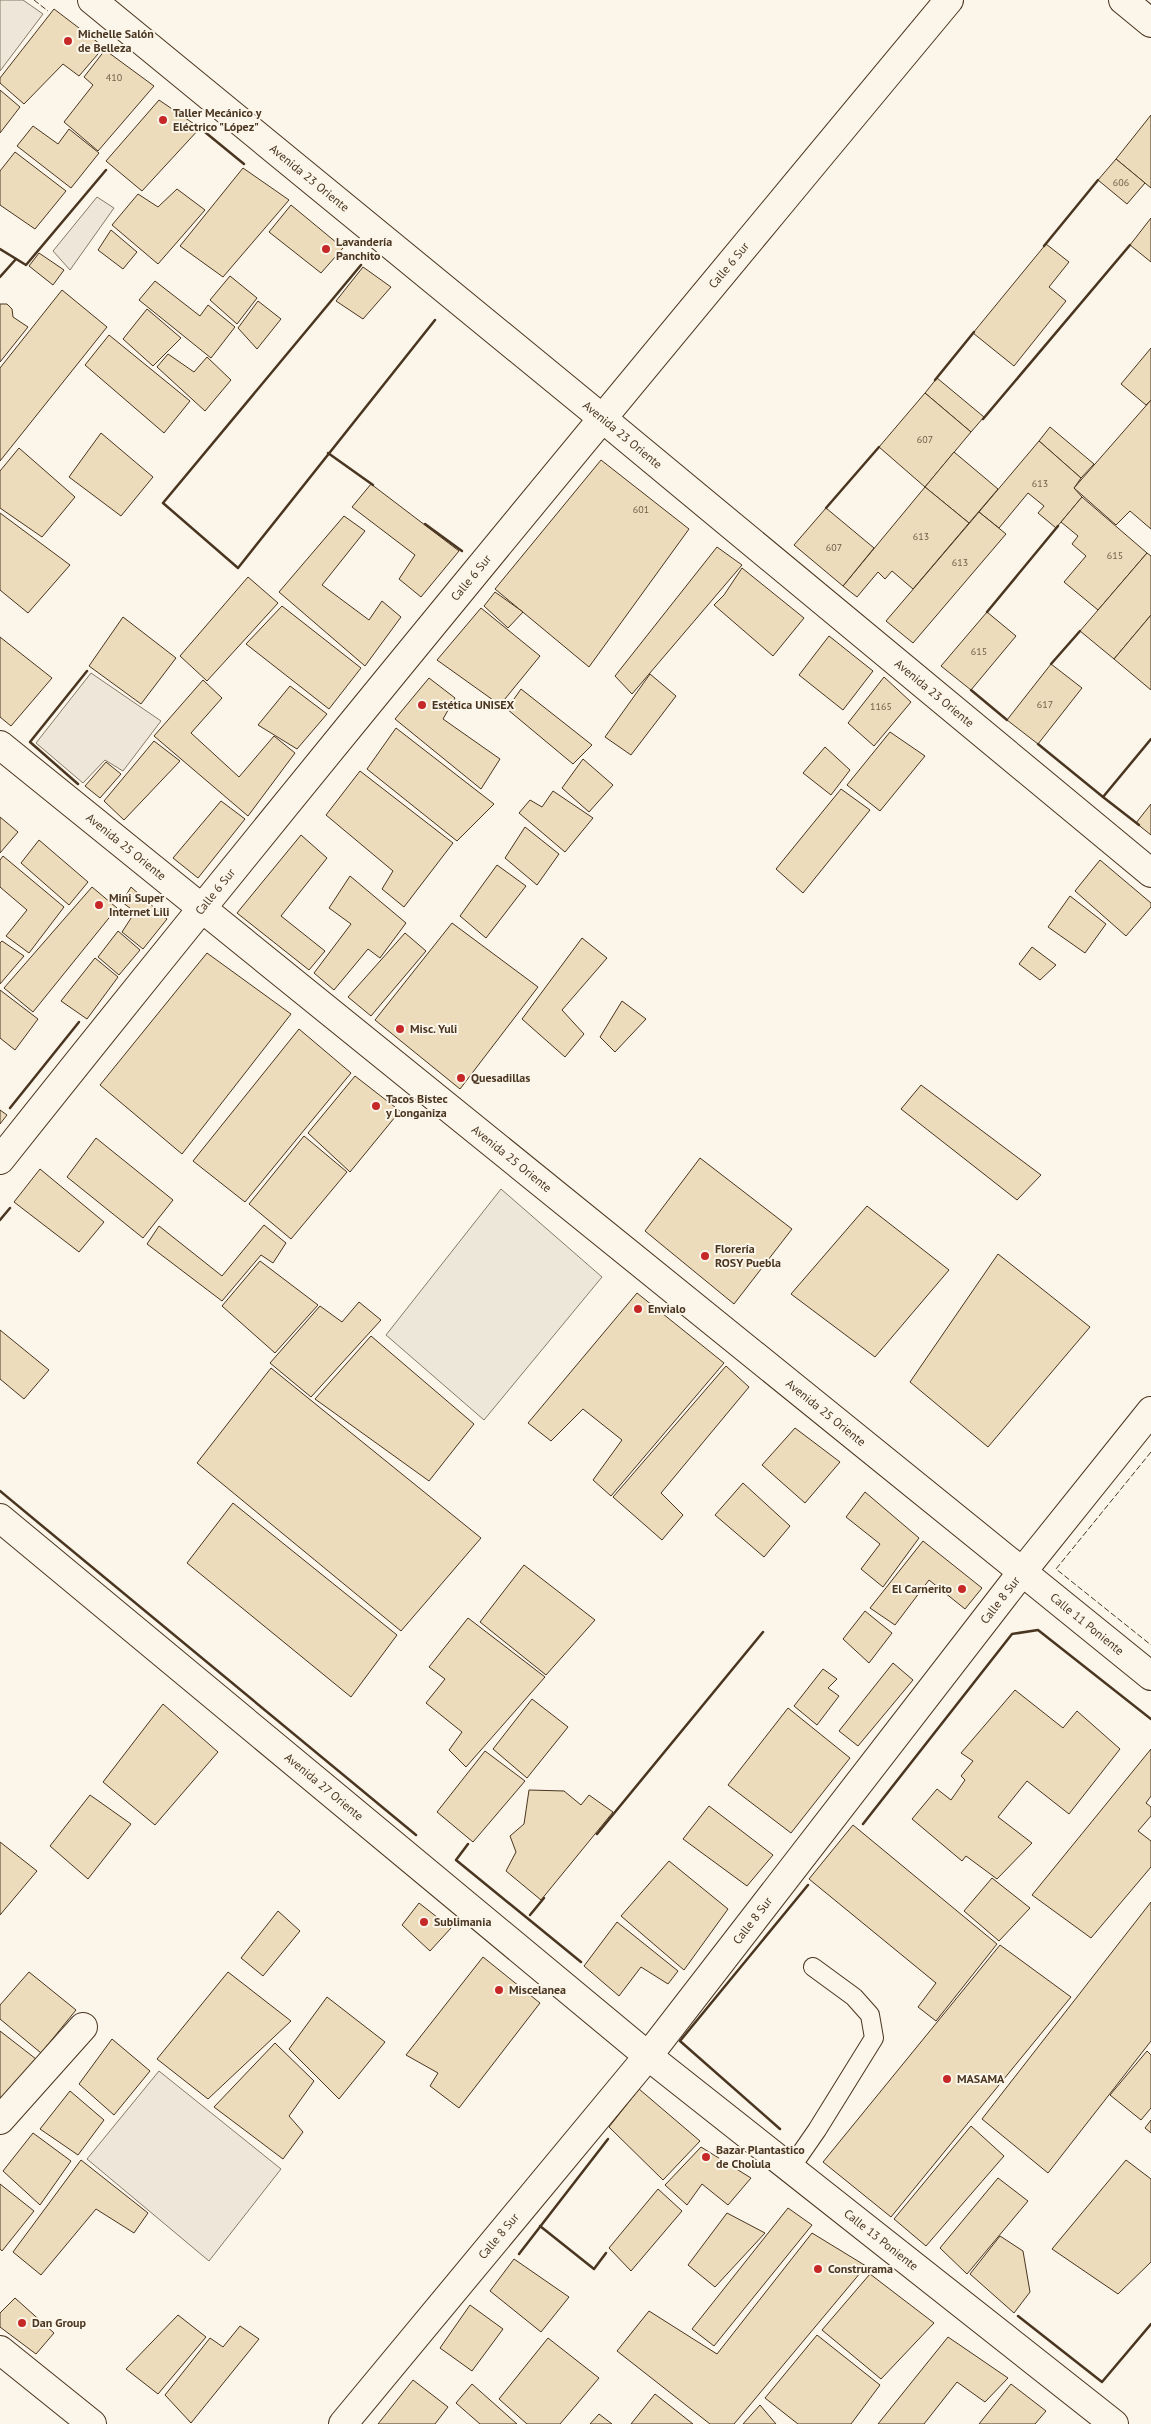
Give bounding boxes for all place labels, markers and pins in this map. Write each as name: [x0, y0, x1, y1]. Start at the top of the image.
place label: Michelle Salón de Belleza: [78, 26, 154, 55]
marker: Michelle Salón de Belleza: [62, 35, 74, 47]
place label: Taller Mecánico y Eléctrico "López": [173, 105, 262, 134]
marker: Taller Mecánico y Eléctrico "López": [157, 114, 169, 126]
place label: Lavandería Panchito: [336, 234, 392, 263]
marker: Lavandería Panchito: [320, 243, 332, 255]
place label: Estética UNISEX: [432, 697, 515, 712]
marker: Estética UNISEX: [416, 699, 428, 711]
place label: Mini Super Internet Lili: [109, 890, 169, 919]
marker: Mini Super Internet Lili: [93, 899, 105, 911]
place label: Misc. Yuli: [410, 1021, 457, 1036]
marker: Misc. Yuli: [394, 1023, 406, 1035]
place label: Quesadillas: [471, 1070, 530, 1085]
marker: Quesadillas: [455, 1072, 467, 1084]
place label: Tacos Bistec y Longaniza: [385, 1091, 448, 1120]
marker: Tacos Bistec y Longaniza: [370, 1100, 382, 1112]
place label: Florería ROSY Puebla: [715, 1241, 781, 1270]
marker: Florería ROSY Puebla: [699, 1250, 711, 1262]
place label: Envialo: [648, 1301, 686, 1316]
marker: Envialo: [632, 1303, 644, 1315]
place label: El Carnerito: [892, 1581, 953, 1596]
marker: El Carnerito: [956, 1583, 968, 1595]
place label: Sublimania: [434, 1914, 491, 1929]
marker: Sublimania: [418, 1916, 430, 1928]
place label: Miscelanea: [509, 1982, 566, 1997]
marker: Miscelanea: [493, 1984, 505, 1996]
place label: MASAMA: [957, 2071, 1005, 2086]
marker: MASAMA: [941, 2073, 953, 2085]
place label: Bazar Plantastico de Cholula: [716, 2142, 805, 2171]
marker: Bazar Plantastico de Cholula: [700, 2151, 712, 2163]
place label: Construrama: [828, 2261, 893, 2276]
marker: Construrama: [812, 2263, 824, 2275]
place label: Dan Group: [32, 2315, 87, 2330]
marker: Dan Group: [16, 2317, 28, 2329]

